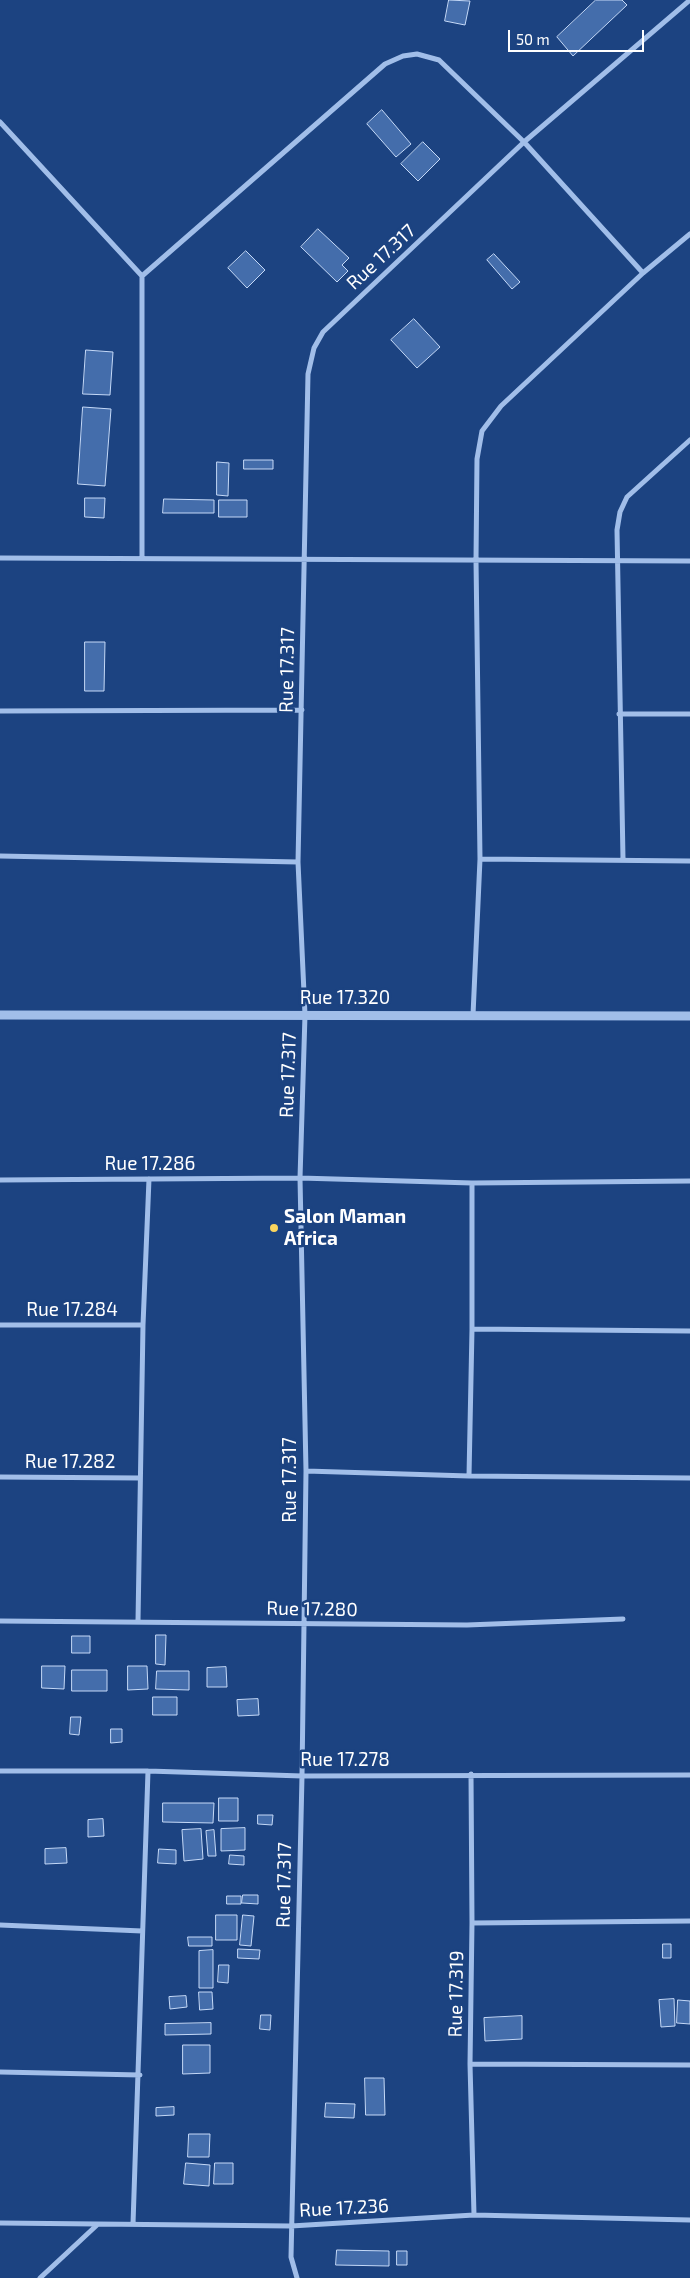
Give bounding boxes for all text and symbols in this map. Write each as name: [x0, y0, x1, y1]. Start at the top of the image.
scale bar: [510, 20, 646, 52]
text: 50 m: [516, 30, 550, 48]
street label: Rue 17.317: [342, 219, 420, 295]
street label: Rue 17.317: [275, 627, 299, 713]
street label: Rue 17.320: [300, 987, 390, 1009]
street label: Rue 17.317: [275, 1032, 301, 1118]
street label: Rue 17.286: [105, 1153, 195, 1175]
place label: Salon Maman Africa: [284, 1206, 406, 1250]
marker: Salon Maman Africa: [268, 1222, 280, 1234]
street label: Rue 17.284: [26, 1299, 118, 1321]
street label: Rue 17.317: [279, 1437, 301, 1523]
street label: Rue 17.282: [25, 1451, 115, 1473]
street label: Rue 17.280: [266, 1597, 358, 1621]
street label: Rue 17.278: [300, 1749, 390, 1771]
street label: Rue 17.317: [272, 1842, 296, 1928]
street label: Rue 17.319: [444, 1950, 468, 2038]
street label: Rue 17.236: [299, 2194, 389, 2222]

